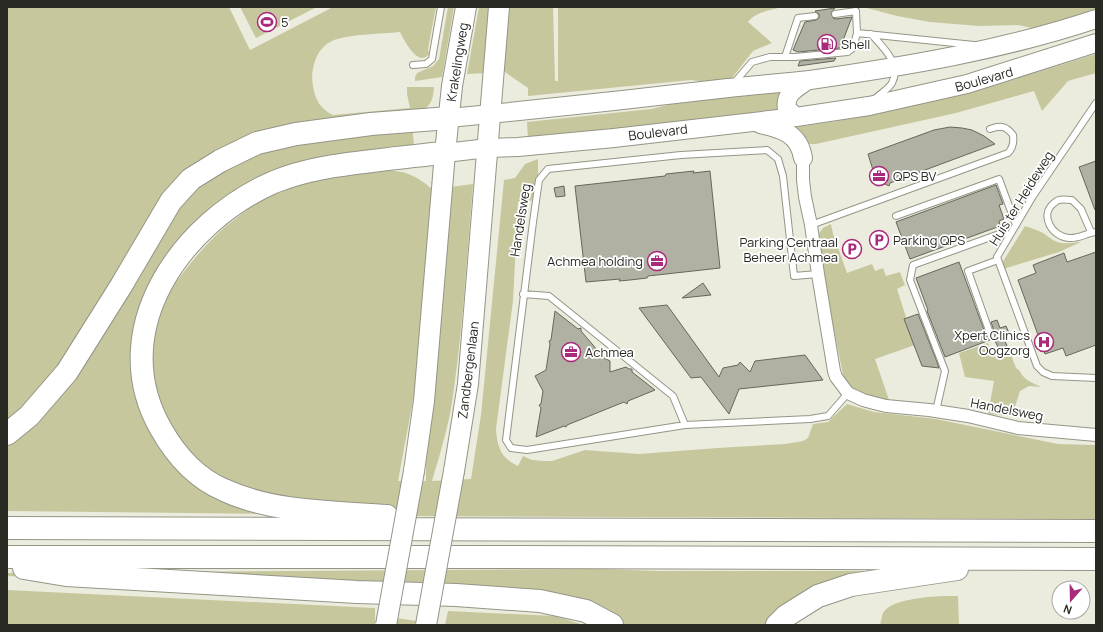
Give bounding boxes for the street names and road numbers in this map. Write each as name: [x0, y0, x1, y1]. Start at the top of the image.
street label: Krakelingweg: [442, 21, 472, 103]
street label: Boulevard: [953, 62, 1015, 96]
street label: Boulevard: [627, 119, 689, 145]
street label: Huis ter Heideweg: [985, 147, 1057, 249]
street label: Handelsweg: [505, 182, 535, 258]
street label: Zandbergenlaan: [453, 320, 483, 420]
street label: Handelsweg: [969, 393, 1045, 425]

